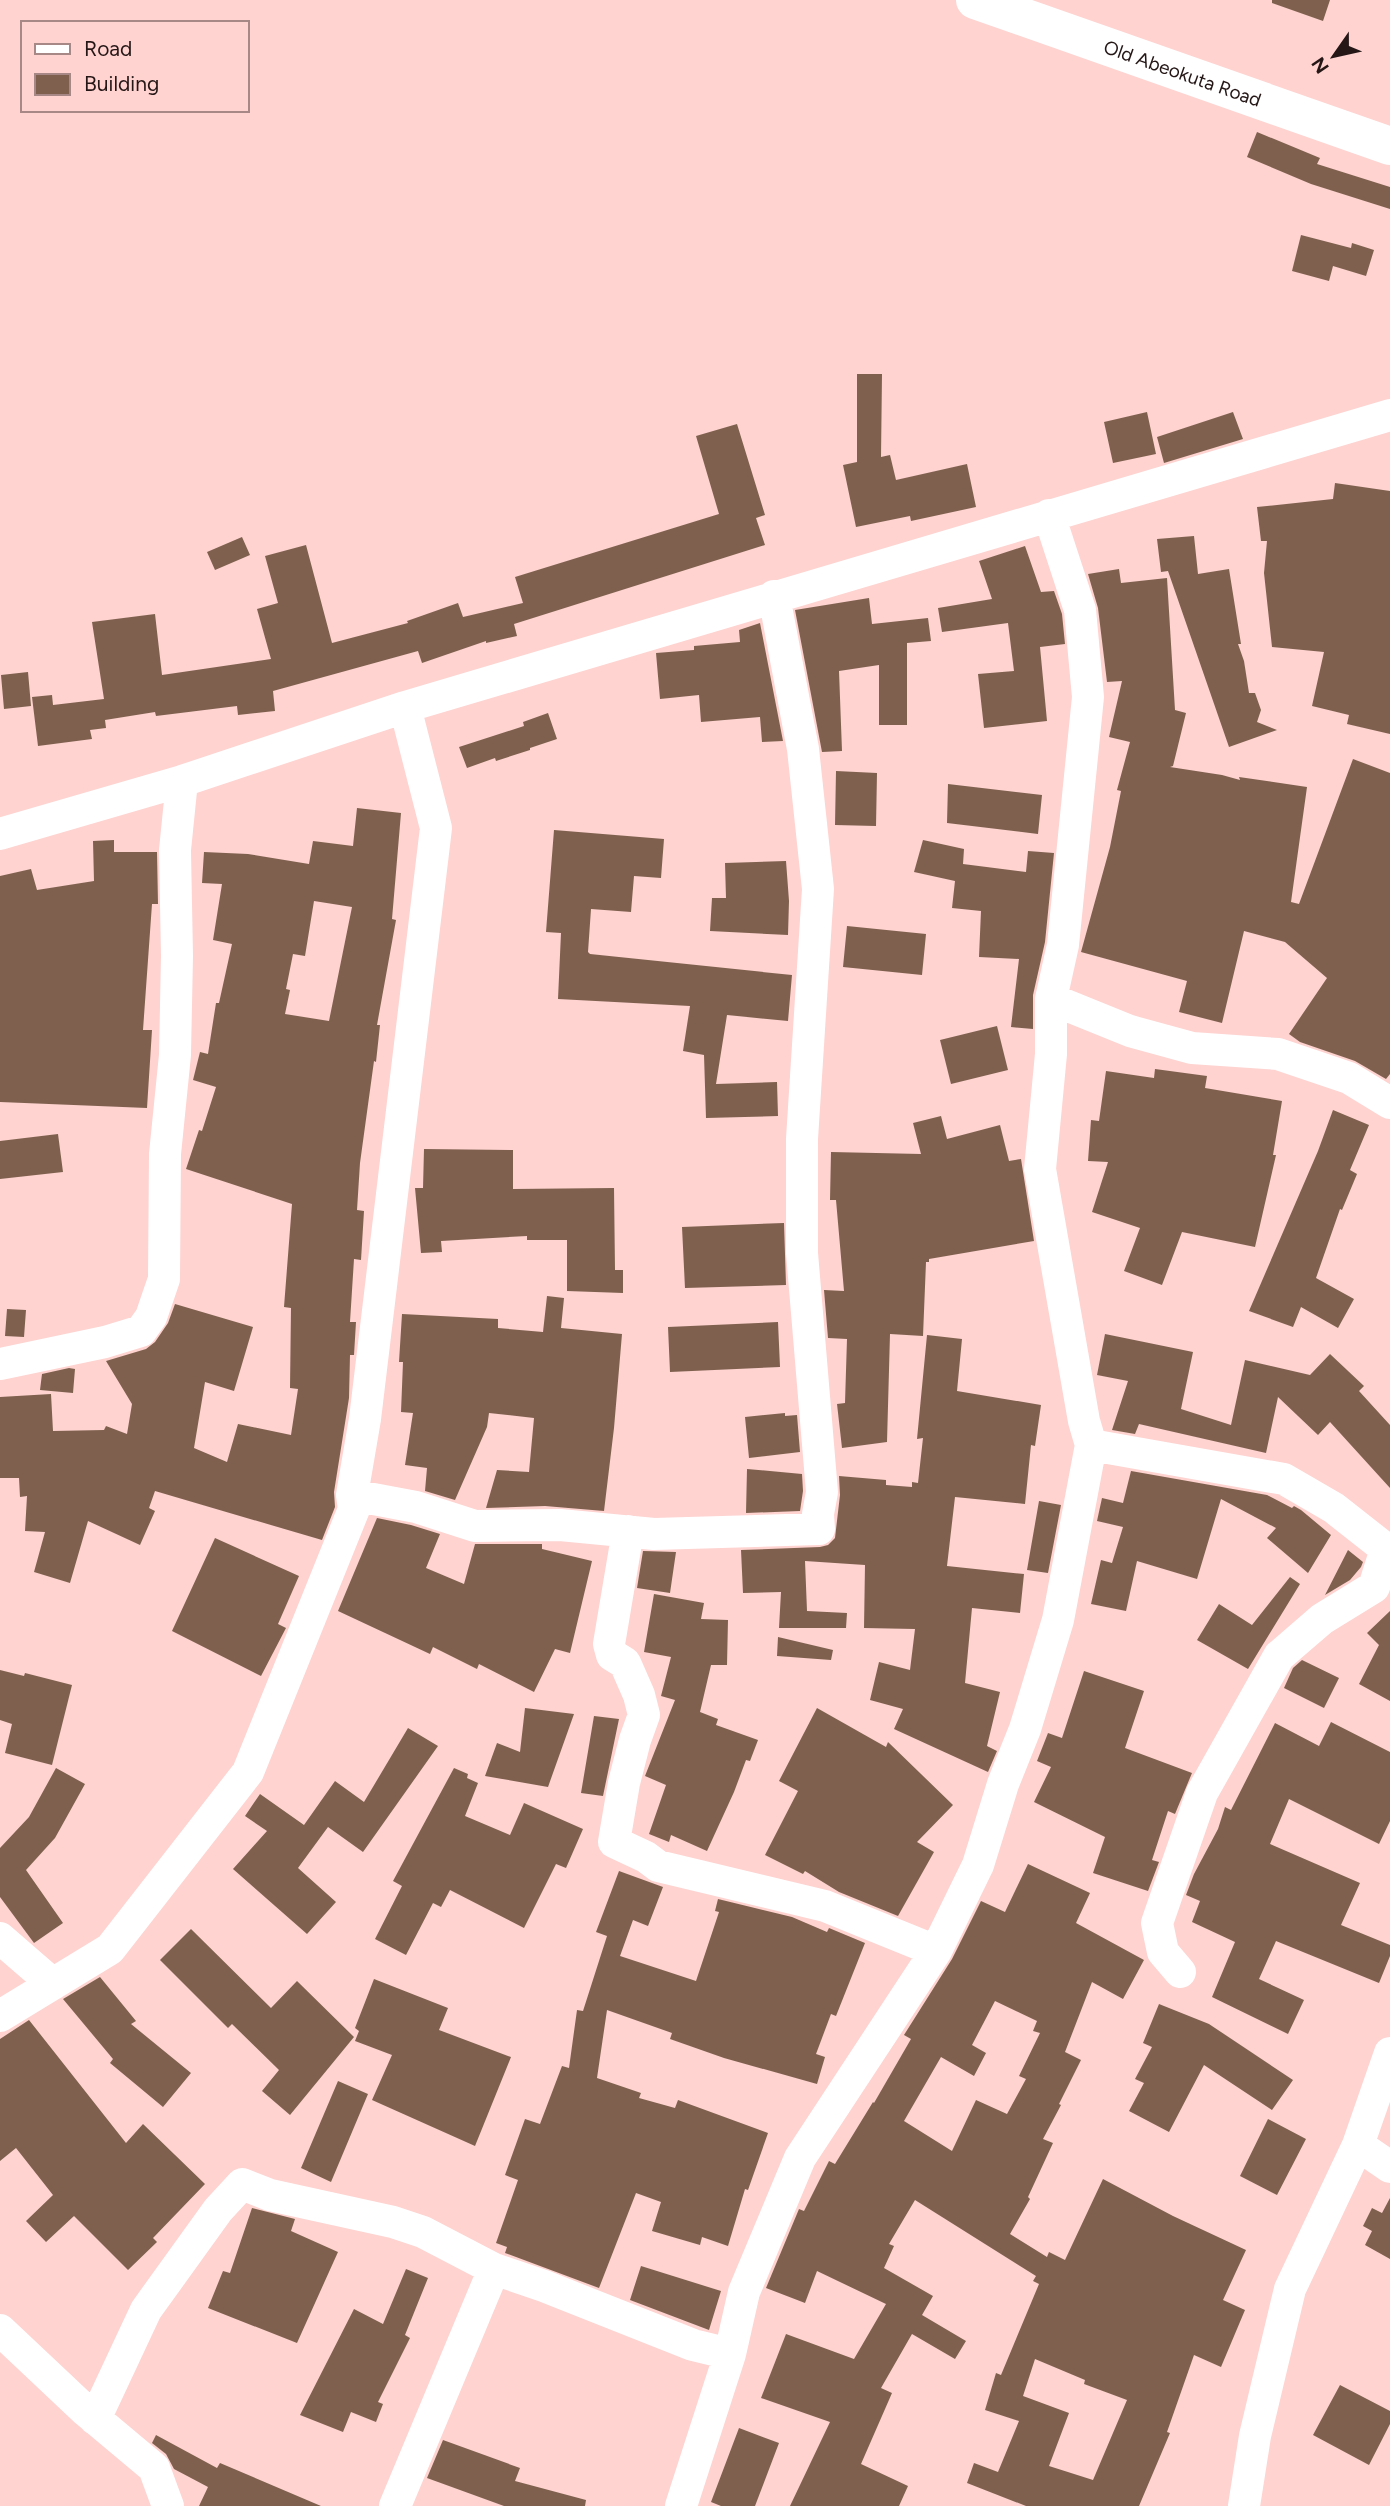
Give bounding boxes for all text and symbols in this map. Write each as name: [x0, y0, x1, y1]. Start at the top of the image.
legend: [21, 21, 248, 112]
north arrow: [1299, 21, 1369, 91]
street label: Old Abeokuta Road: [1101, 35, 1264, 111]
text: Road: [84, 36, 132, 61]
text: N: [1307, 53, 1334, 78]
text: Building: [84, 71, 159, 96]

